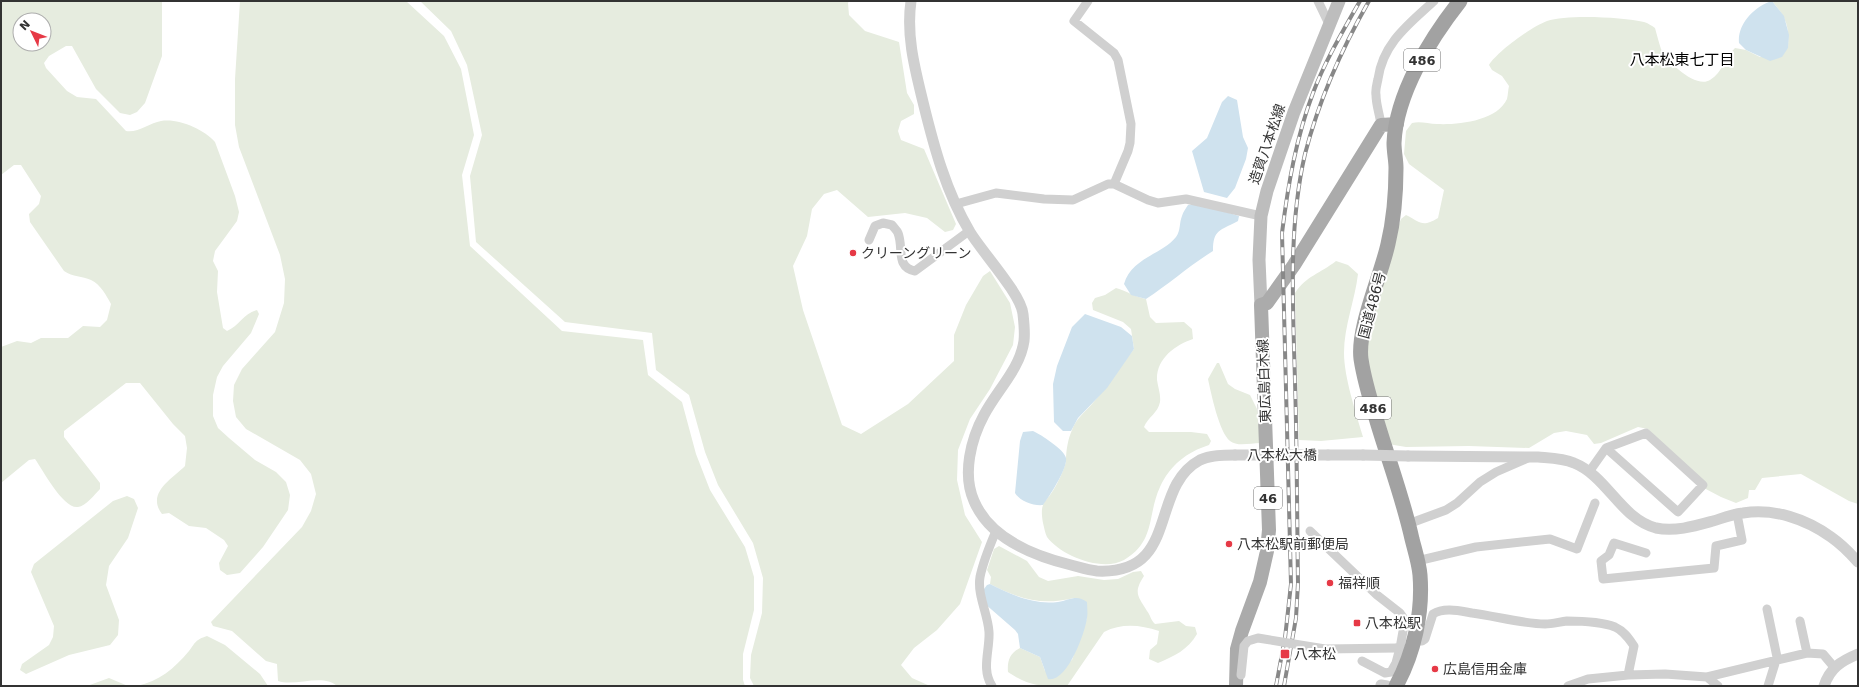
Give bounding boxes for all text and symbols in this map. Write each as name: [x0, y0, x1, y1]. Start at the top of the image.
north arrow: [12, 12, 52, 52]
text: N: [17, 18, 33, 33]
road number: 486: [1404, 49, 1440, 71]
district label: 八本松東七丁目: [1629, 51, 1735, 69]
street label: 造賀八本松線: [1246, 102, 1288, 186]
place label: クリーングリーン: [861, 245, 972, 261]
marker: クリーングリーン: [848, 248, 858, 258]
street label: 国道486号: [1355, 270, 1389, 340]
street label: 東広島白木線: [1255, 339, 1273, 423]
road number: 486: [1355, 397, 1391, 419]
street label: 八本松大橋: [1247, 447, 1317, 463]
road number: 46: [1254, 487, 1282, 509]
place label: 八本松駅前郵便局: [1237, 536, 1349, 552]
marker: 八本松駅前郵便局: [1224, 539, 1234, 549]
place label: 福祥順: [1338, 575, 1380, 591]
marker: 福祥順: [1325, 578, 1335, 588]
place label: 八本松駅: [1365, 615, 1421, 631]
marker: 八本松駅: [1352, 618, 1362, 628]
place label: 八本松: [1294, 646, 1336, 662]
marker: 八本松: [1279, 648, 1291, 660]
place label: 広島信用金庫: [1443, 661, 1527, 677]
marker: 広島信用金庫: [1430, 664, 1440, 674]

